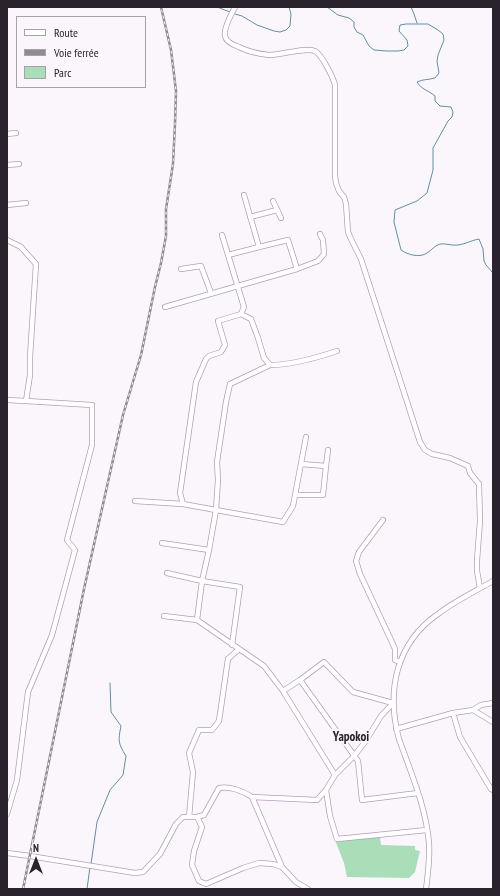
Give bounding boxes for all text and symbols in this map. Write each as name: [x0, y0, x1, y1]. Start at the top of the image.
legend: [16, 16, 146, 88]
text: Route: [54, 25, 78, 40]
text: Voie ferrée: [54, 45, 99, 60]
text: Parc: [54, 65, 71, 80]
district label: Yapokoi: [333, 729, 369, 745]
north arrow: [16, 840, 56, 880]
text: N: [33, 841, 39, 855]

